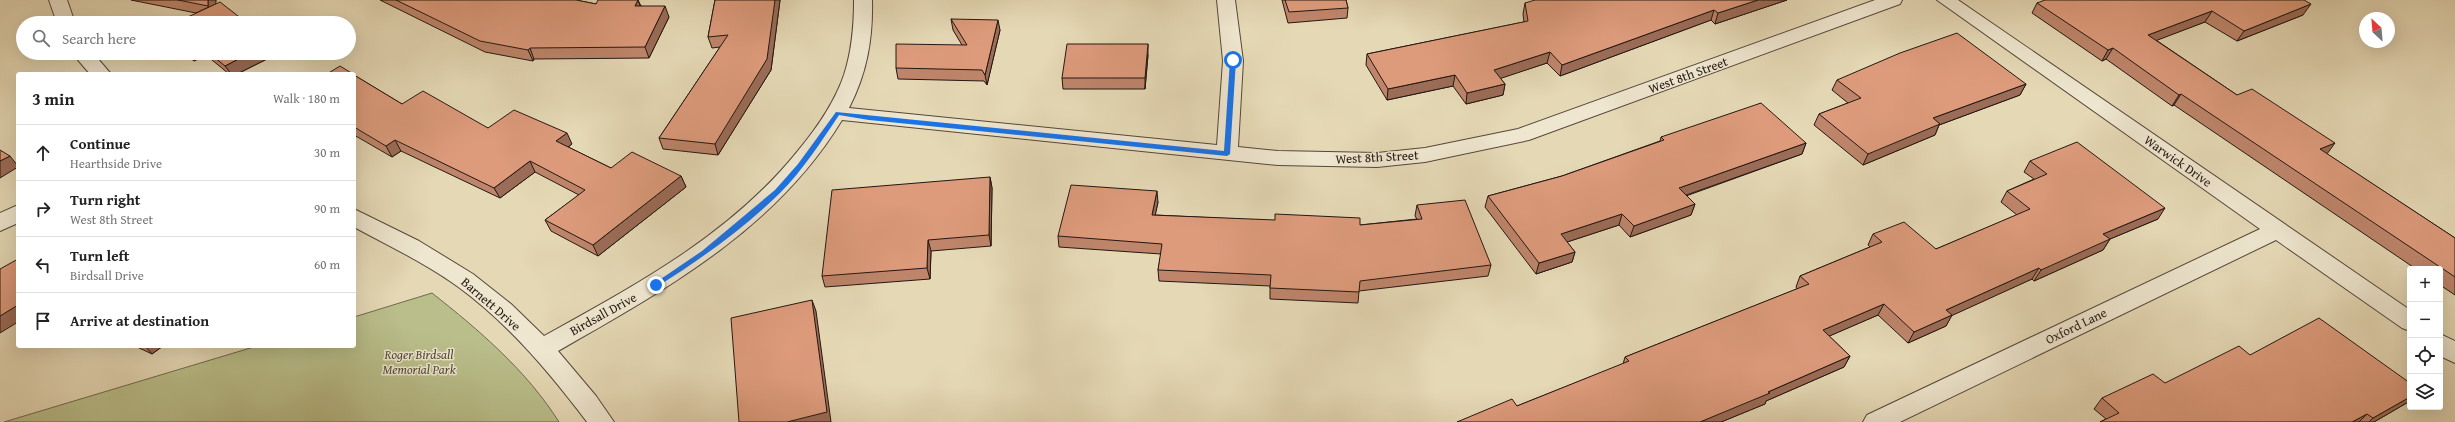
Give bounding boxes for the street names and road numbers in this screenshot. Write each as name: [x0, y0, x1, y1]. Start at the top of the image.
street label: West 8th Street: [1646, 52, 1731, 98]
street label: Warwick Drive: [2140, 131, 2216, 191]
street label: West 8th Street: [1335, 145, 1419, 169]
street label: Barnett Drive: [457, 273, 525, 335]
street label: Birdsall Drive: [566, 288, 640, 340]
street label: Oxford Lane: [2042, 303, 2110, 349]

